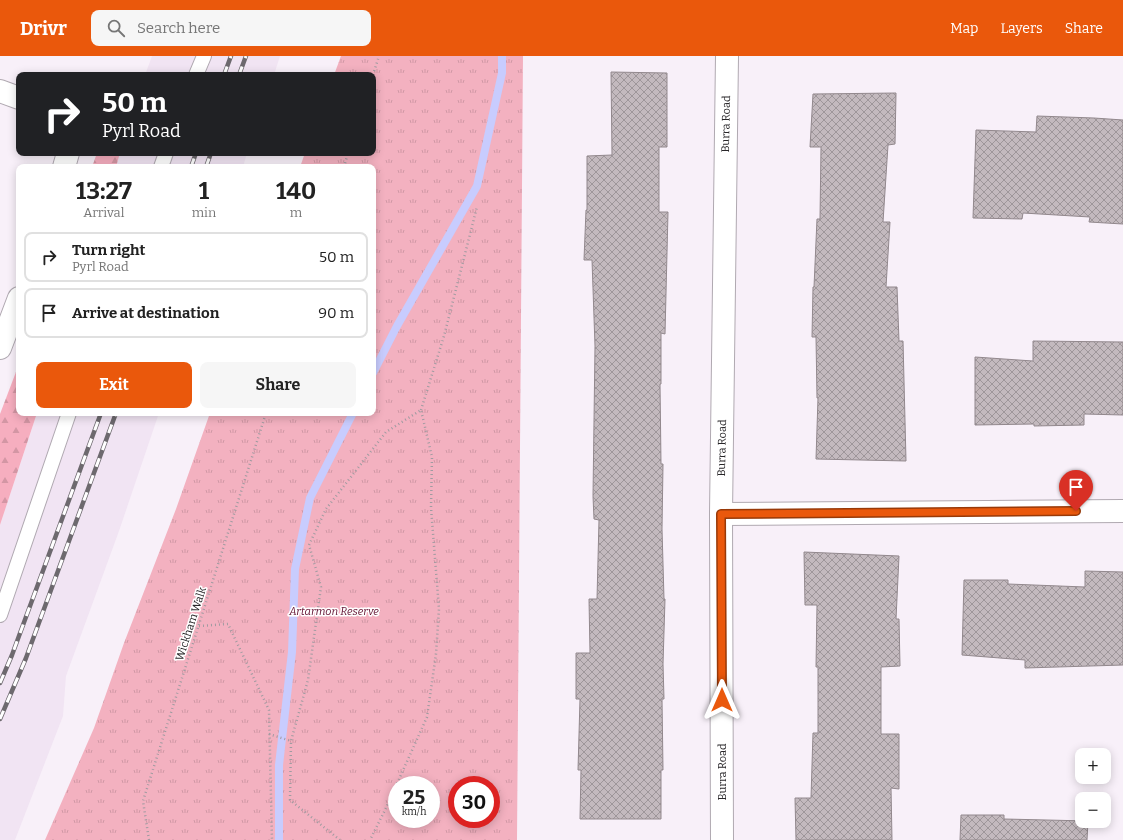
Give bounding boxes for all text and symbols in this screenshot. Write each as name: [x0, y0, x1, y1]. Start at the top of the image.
search box: [91, 10, 371, 46]
text: Drivr: [20, 17, 67, 40]
icon: search: [105, 17, 127, 39]
text: Search here: [137, 19, 220, 37]
text: Map: [950, 20, 978, 37]
text: Layers: [1000, 20, 1043, 37]
text: Share: [1065, 20, 1103, 37]
text: 50 m: [102, 86, 167, 119]
icon: right: [36, 88, 88, 140]
street label: Burra Road: [719, 95, 733, 153]
text: Pyrl Road: [102, 120, 181, 142]
text: 13:27: [76, 177, 132, 205]
text: 1: [199, 177, 209, 205]
text: 140: [276, 177, 316, 205]
text: Arrival: [83, 205, 124, 220]
text: min: [192, 205, 216, 220]
text: m: [290, 205, 302, 220]
text: Turn right: [72, 241, 145, 259]
icon: right: [38, 246, 60, 268]
text: 50 m: [319, 248, 354, 266]
text: Pyrl Road: [72, 259, 129, 274]
icon: arrive: [38, 302, 60, 324]
text: Arrive at destination: [72, 304, 219, 322]
text: 90 m: [318, 304, 354, 322]
button: Exit: [36, 362, 192, 408]
button: Share: [200, 362, 356, 408]
street label: Burra Road: [715, 419, 729, 477]
pin: [1059, 470, 1093, 511]
icon: arrive: [1065, 476, 1087, 498]
street label: Wickham Walk: [173, 585, 209, 663]
park label: Artarmon Reserve: [288, 605, 379, 618]
position arrow: [701, 679, 743, 721]
street label: Burra Road: [716, 743, 729, 801]
map controls: [1075, 748, 1111, 828]
button: +: [1075, 748, 1111, 784]
speed limit sign: 30: [448, 776, 500, 828]
text: 25: [403, 785, 425, 809]
button: −: [1075, 792, 1111, 828]
text: km/h: [402, 806, 426, 818]

